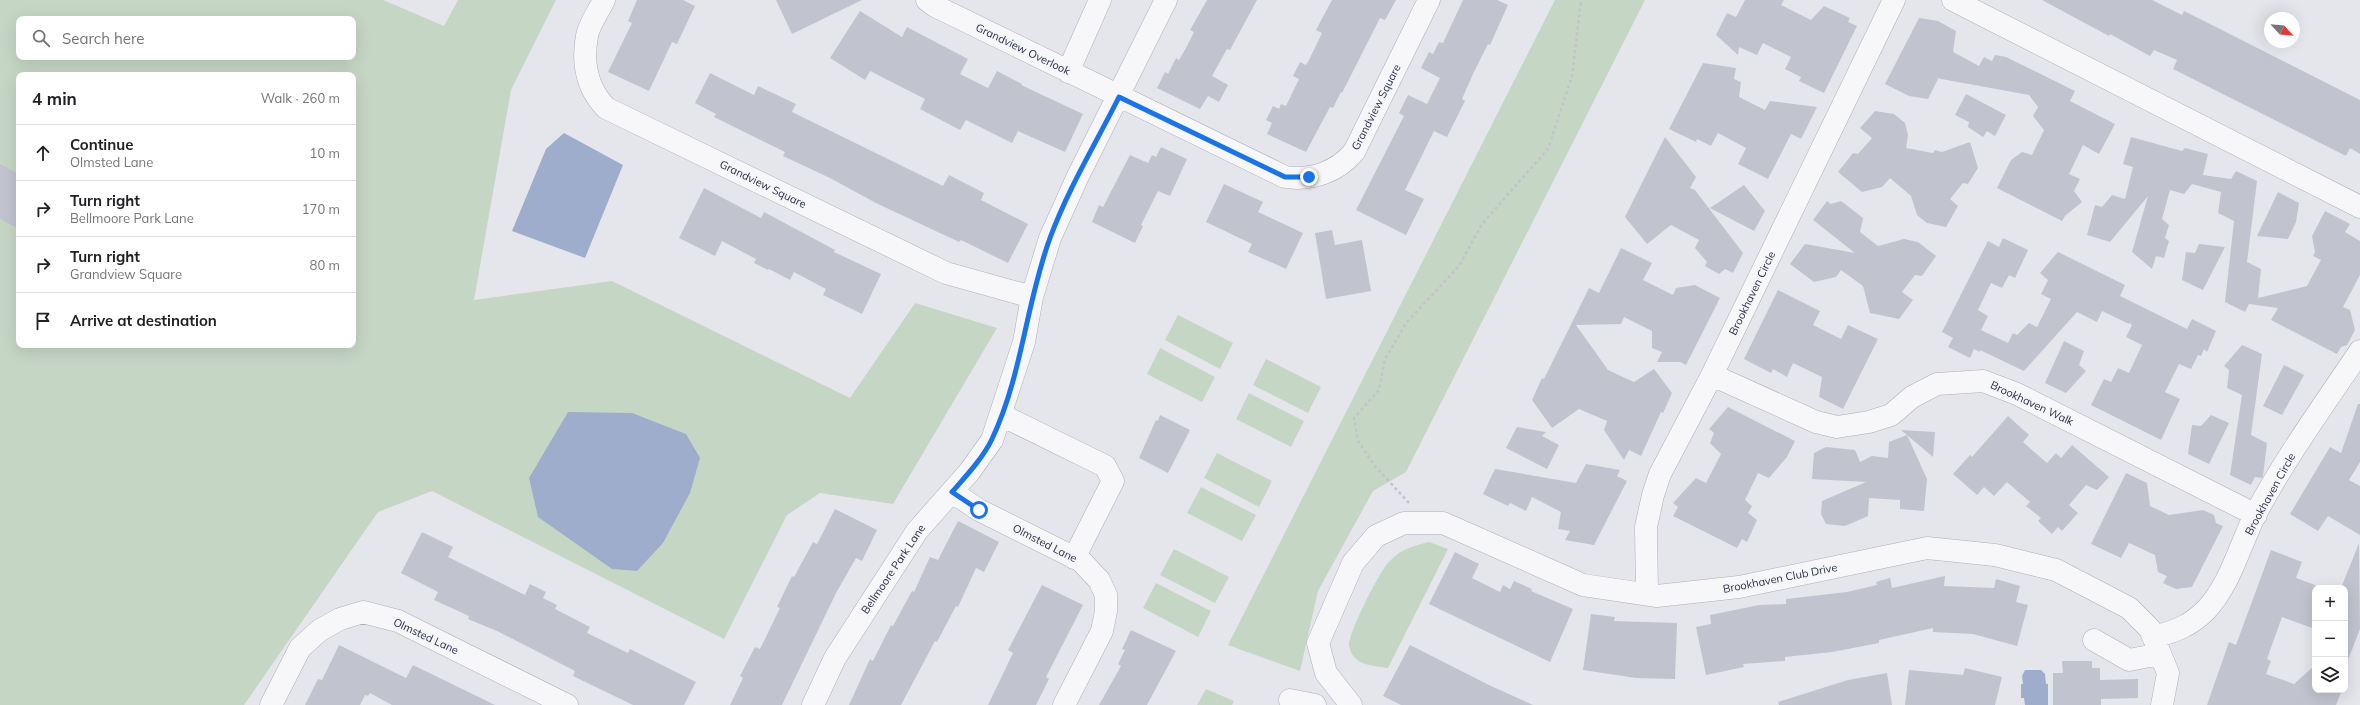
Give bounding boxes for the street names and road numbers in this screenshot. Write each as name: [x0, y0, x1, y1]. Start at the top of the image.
street label: Grandview Overlook: [973, 20, 1073, 78]
street label: Grandview Square: [1348, 62, 1404, 152]
street label: Grandview Square: [717, 157, 809, 211]
street label: Brookhaven Circle: [1726, 249, 1778, 337]
street label: Brookhaven Walk: [1988, 378, 2076, 429]
street label: Brookhaven Circle: [2242, 450, 2298, 538]
street label: Olmsted Lane: [1010, 521, 1080, 565]
street label: Bellmoore Park Lane: [858, 522, 928, 616]
street label: Brookhaven Club Drive: [1722, 560, 1838, 596]
street label: Olmsted Lane: [391, 615, 461, 657]

